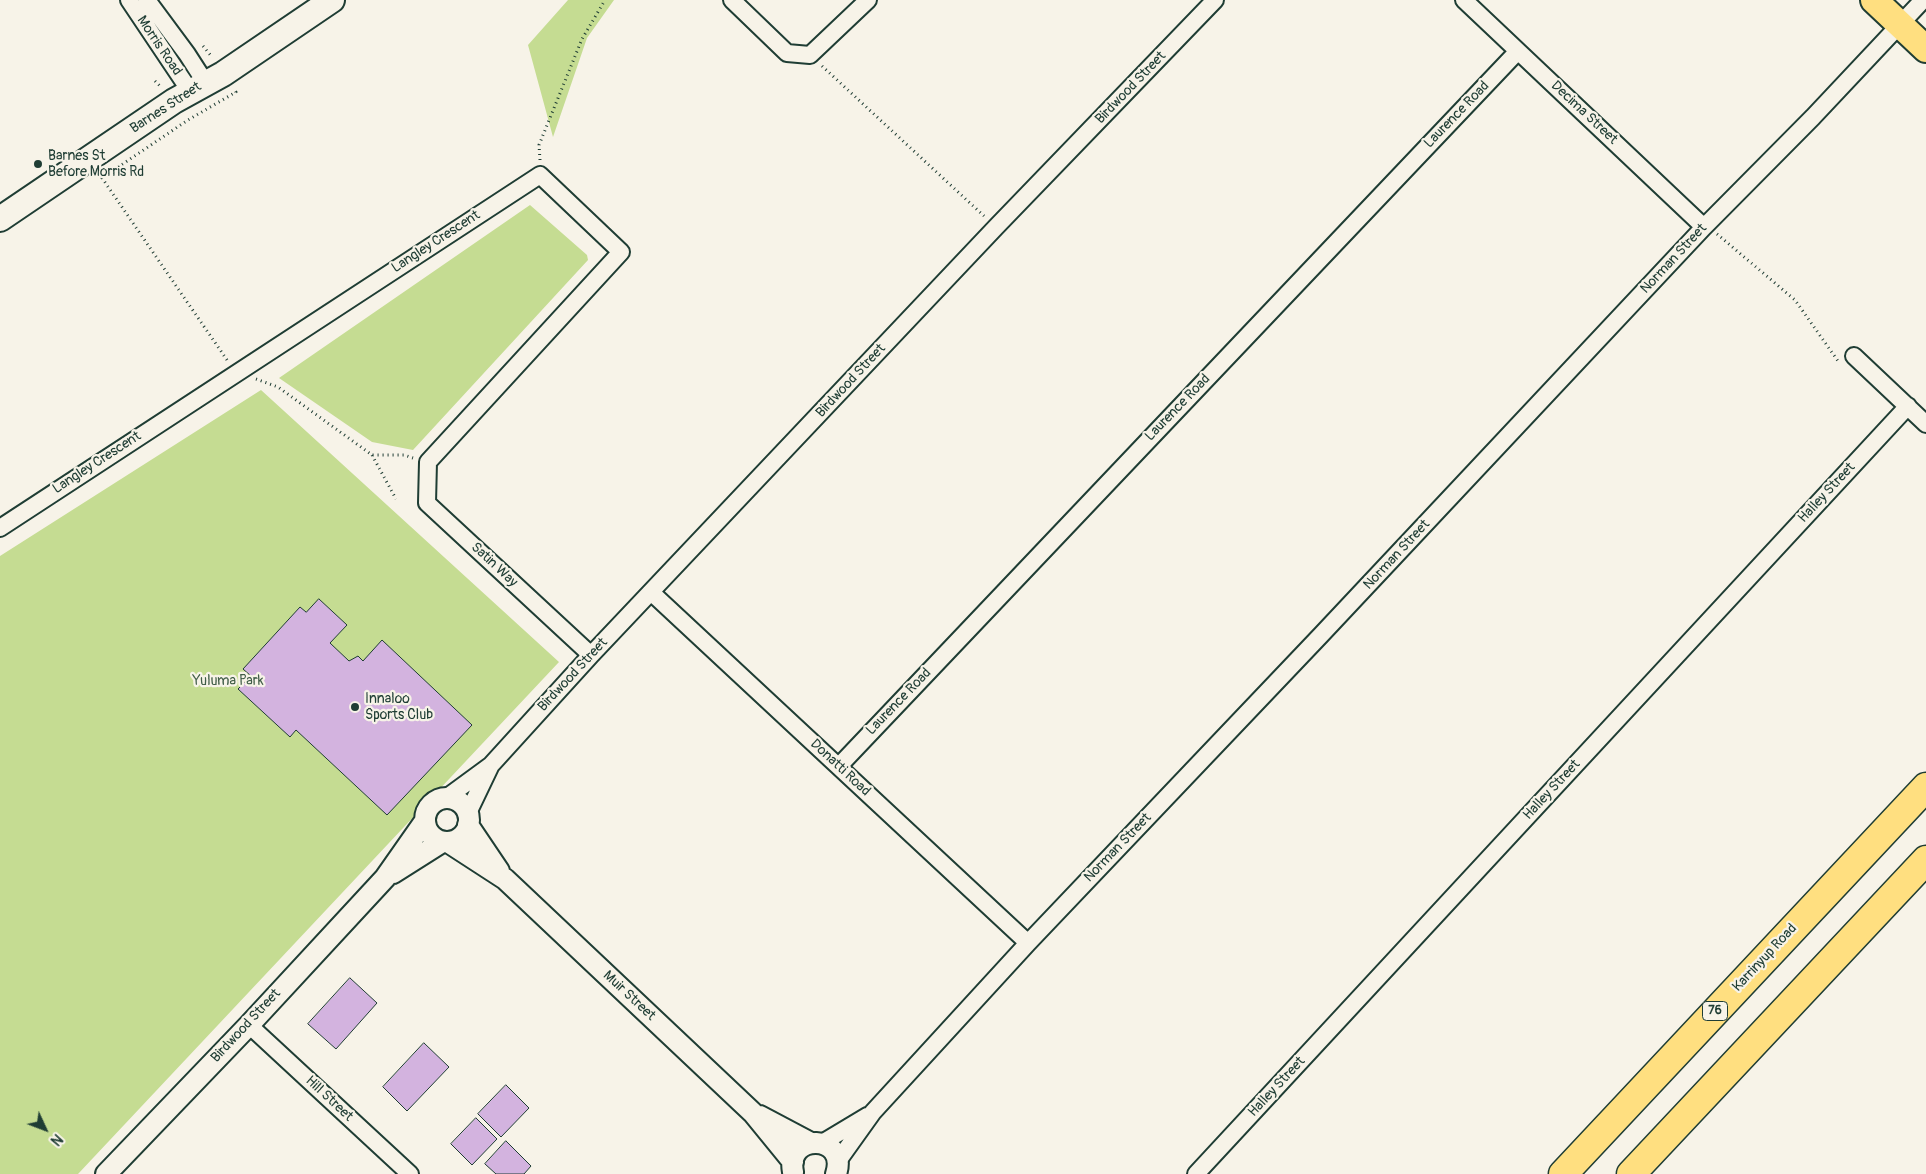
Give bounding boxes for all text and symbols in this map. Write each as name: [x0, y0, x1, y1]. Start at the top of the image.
street label: Morris Road: [133, 13, 185, 79]
street label: Birdwood Street: [1092, 48, 1170, 128]
street label: Laurence Road: [1421, 78, 1493, 152]
street label: Decima Street: [1547, 78, 1621, 148]
street label: Barnes Street: [127, 79, 205, 137]
place label: Barnes St Before Morris Rd: [48, 148, 144, 180]
marker: Barnes St Before Morris Rd: [32, 158, 44, 170]
street label: Langley Crescent: [389, 207, 483, 277]
street label: Norman Street: [1637, 221, 1711, 297]
street label: Birdwood Street: [813, 341, 889, 421]
street label: Laurence Road: [1142, 371, 1214, 445]
street label: Langley Crescent: [50, 428, 144, 498]
street label: Halley Street: [1795, 460, 1859, 526]
street label: Norman Street: [1360, 517, 1434, 593]
street label: Satin Way: [467, 539, 521, 591]
street label: Birdwood Street: [535, 635, 611, 715]
street label: Laurence Road: [863, 665, 935, 739]
park label: Yuluma Park: [192, 673, 264, 689]
place label: Innaloo Sports Club: [365, 691, 433, 724]
marker: Innaloo Sports Club: [349, 701, 361, 713]
street label: Donatti Road: [806, 736, 874, 800]
street label: Halley Street: [1520, 757, 1584, 823]
street label: Norman Street: [1081, 810, 1155, 886]
street label: Karrinyup Road: [1729, 921, 1801, 995]
street label: Muir Street: [599, 967, 659, 1025]
street label: Birdwood Street: [208, 986, 284, 1066]
road number: 76: [1702, 1001, 1728, 1020]
street label: Halley Street: [1245, 1054, 1309, 1120]
street label: Hill Street: [302, 1073, 356, 1125]
north arrow: [20, 1104, 70, 1154]
text: N: [47, 1130, 66, 1149]

